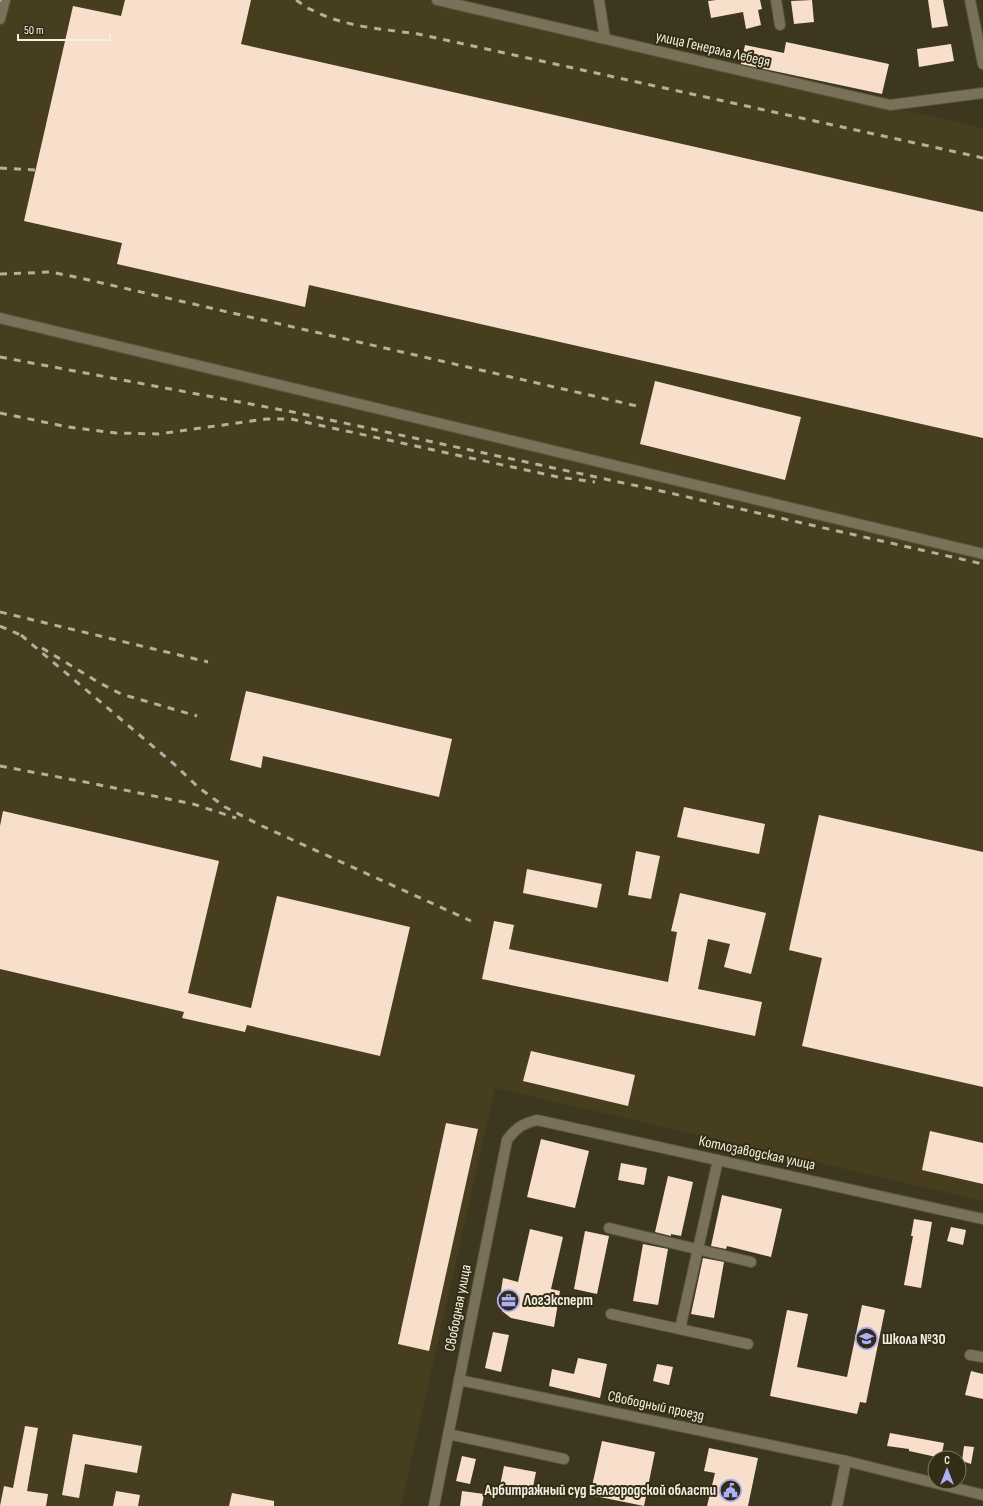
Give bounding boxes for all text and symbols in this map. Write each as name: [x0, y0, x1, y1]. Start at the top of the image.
scale bar: [18, 16, 110, 42]
text: 50 m: [24, 23, 44, 38]
street label: улица Генерала Лебедя: [654, 27, 772, 71]
street label: Котлозаводская улица: [697, 1131, 817, 1175]
street label: Свободная улица: [440, 1263, 476, 1353]
office icon: ЛогЭксперт: [495, 1287, 521, 1313]
place label: ЛогЭксперт: [523, 1291, 593, 1310]
school or university icon: Школа №30: [854, 1326, 880, 1352]
place label: Школа №30: [882, 1330, 946, 1349]
street label: Свободный проезд: [606, 1386, 706, 1426]
north arrow: [927, 1450, 967, 1490]
text: С: [944, 1454, 950, 1467]
public building icon: Арбитражный суд Белгородской области: [718, 1477, 744, 1503]
place label: Арбитражный суд Белгородской области: [484, 1481, 716, 1500]

